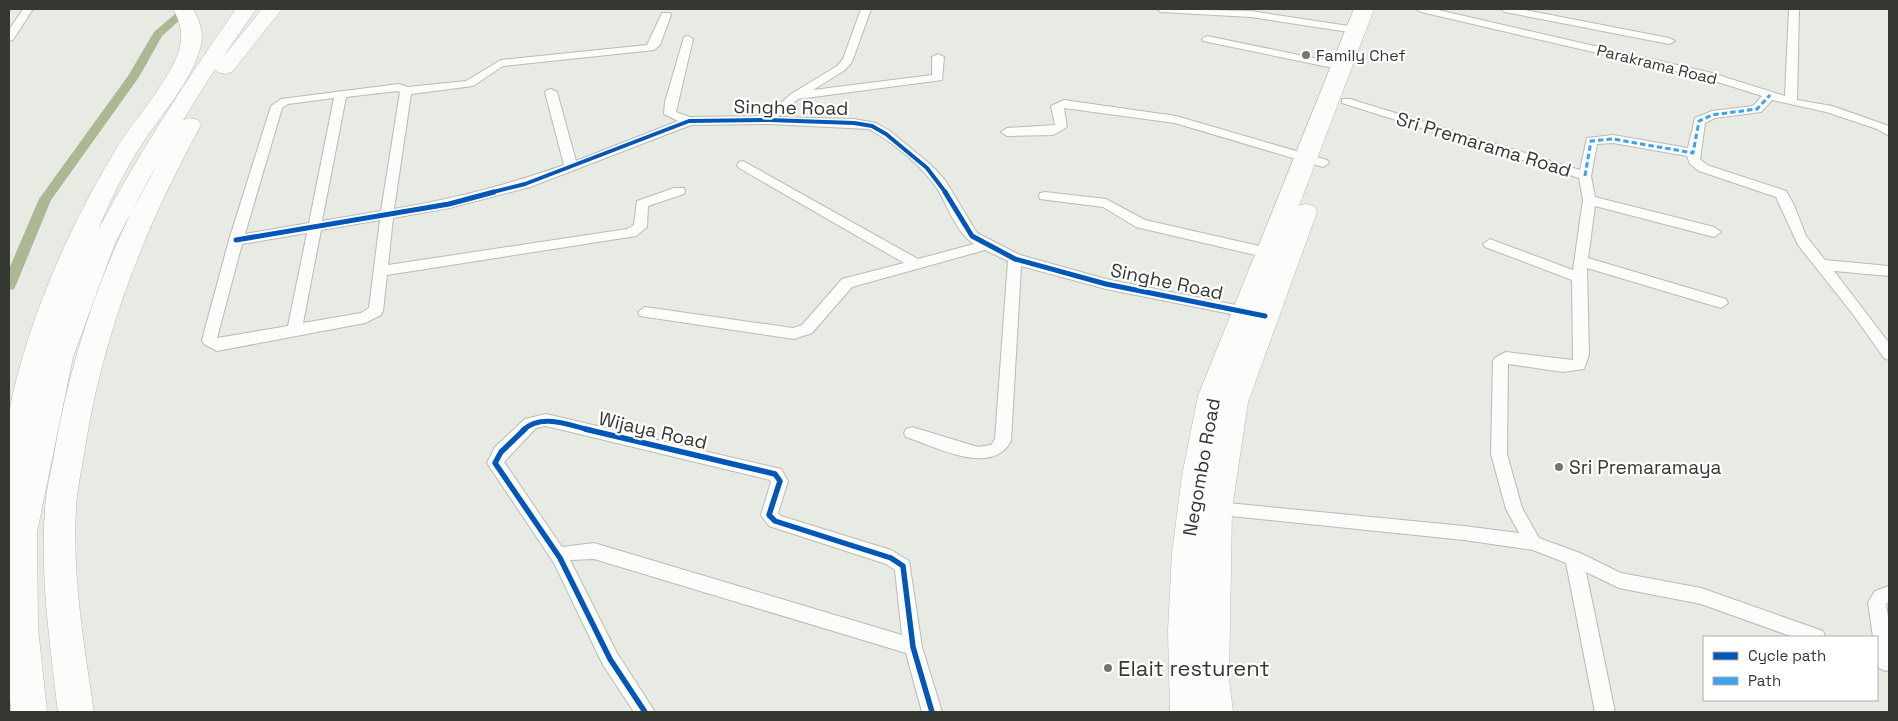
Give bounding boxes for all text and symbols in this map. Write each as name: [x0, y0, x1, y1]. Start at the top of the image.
street label: Parakrama Road: [1594, 39, 1719, 90]
place label: Family Chef: [1316, 45, 1406, 66]
marker: Family Chef: [1300, 49, 1312, 61]
street label: Singhe Road: [734, 94, 848, 121]
street label: Sri Premarama Road: [1393, 106, 1574, 183]
street label: Singhe Road: [1108, 257, 1226, 306]
street label: Negombo Road: [1177, 396, 1226, 538]
street label: Wijaya Road: [596, 406, 710, 455]
place label: Sri Premaramaya: [1569, 455, 1722, 480]
marker: Sri Premaramaya: [1553, 461, 1565, 473]
legend: [1703, 636, 1878, 701]
text: Cycle path: [1748, 646, 1826, 665]
place label: Elait resturent: [1118, 654, 1270, 682]
marker: Elait resturent: [1102, 662, 1114, 674]
text: Path: [1748, 671, 1781, 690]

